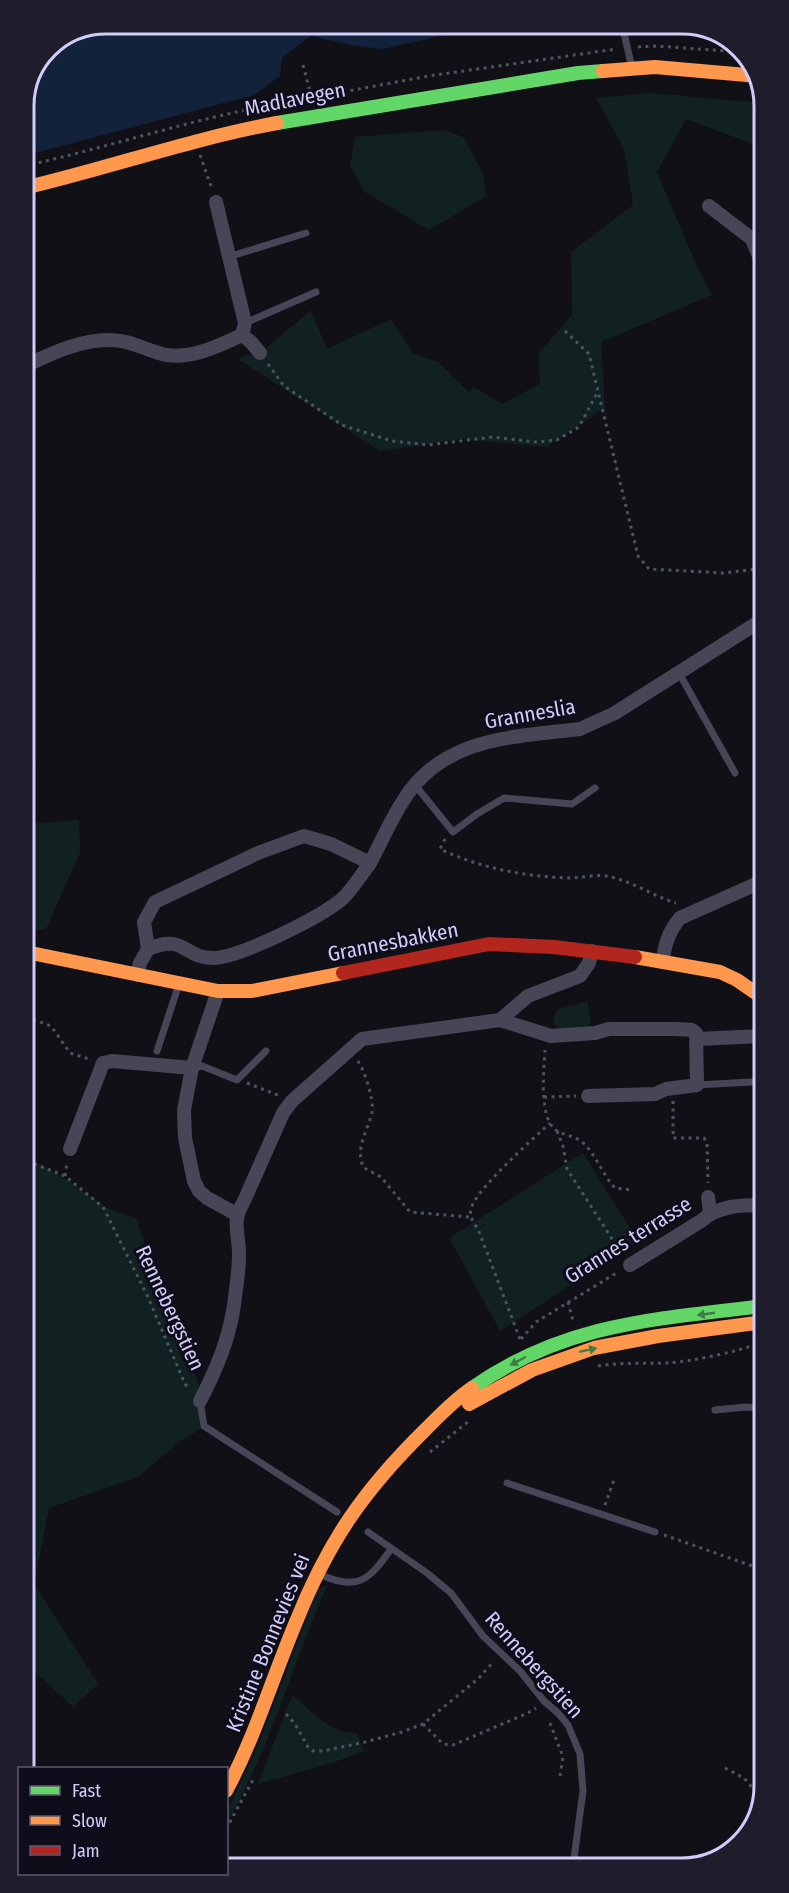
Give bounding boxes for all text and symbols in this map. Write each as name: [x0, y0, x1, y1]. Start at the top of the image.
street label: Madlavegen: [242, 76, 348, 122]
street label: Granneslia: [483, 693, 577, 735]
street label: Grannesbakken: [325, 917, 461, 967]
street label: Grannes terrasse: [560, 1191, 696, 1289]
street label: Rennebergstien: [130, 1241, 210, 1375]
one-way arrow: [696, 1309, 715, 1318]
one-way arrow: [579, 1345, 597, 1355]
one-way arrow: [509, 1356, 526, 1366]
street label: Kristine Bonnevies vei: [220, 1550, 316, 1736]
street label: Rennebergstien: [479, 1606, 589, 1724]
legend: [18, 1767, 228, 1875]
text: Fast: [72, 1780, 101, 1802]
text: Slow: [72, 1810, 107, 1832]
text: Jam: [72, 1840, 100, 1862]

